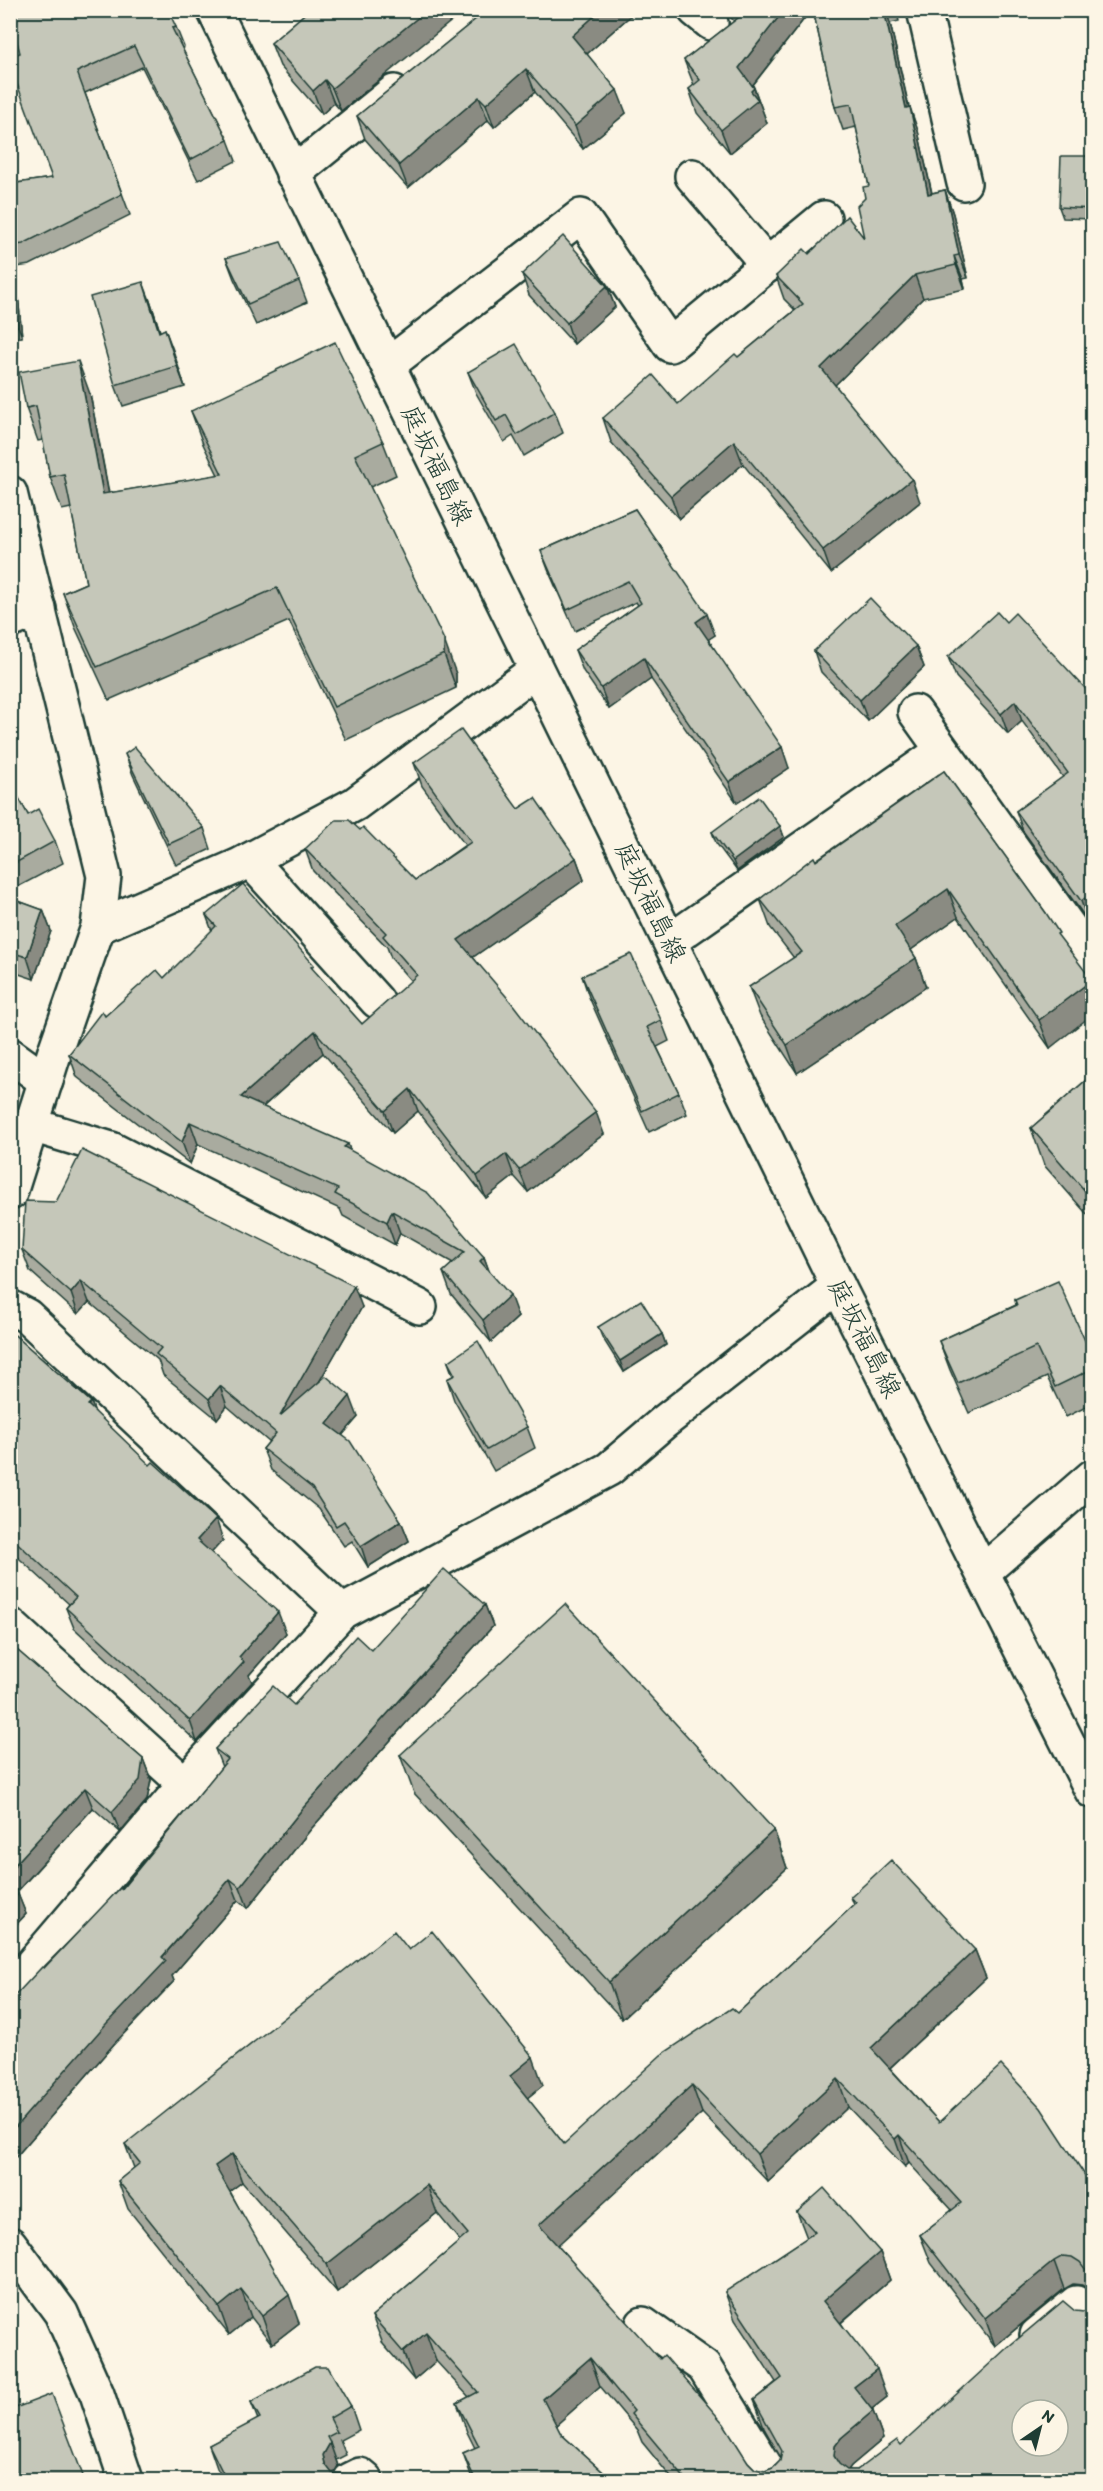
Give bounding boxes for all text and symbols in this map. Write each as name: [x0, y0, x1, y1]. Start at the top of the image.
street label: 庭坂福島線: [394, 400, 480, 530]
street label: 庭坂福島線: [608, 837, 694, 967]
street label: 庭坂福島線: [821, 1273, 909, 1403]
north arrow: [1010, 2398, 1070, 2458]
text: N: [1038, 2405, 1058, 2427]

